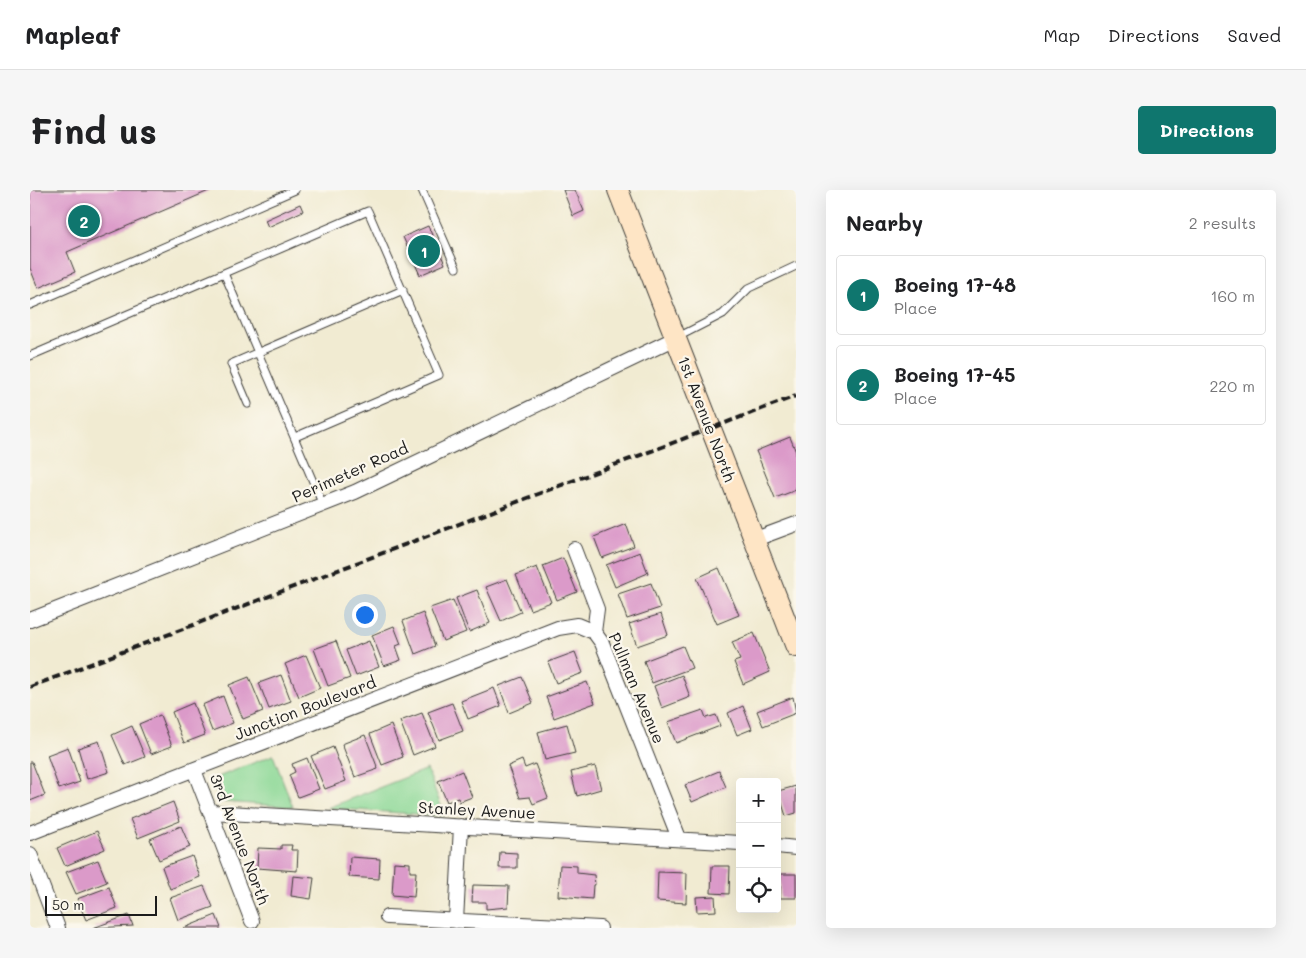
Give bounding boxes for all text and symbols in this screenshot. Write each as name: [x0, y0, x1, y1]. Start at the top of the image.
text: Mapleaf: [25, 19, 120, 50]
text: Map: [1043, 23, 1080, 47]
text: Directions: [1108, 23, 1200, 47]
text: Saved: [1228, 23, 1281, 47]
button: Directions: [1138, 106, 1276, 154]
text: Find us: [30, 107, 157, 153]
pin: 2: [68, 202, 100, 240]
text: Nearby: [846, 209, 923, 236]
text: 2 results: [1189, 212, 1256, 233]
pin: 1: [408, 232, 440, 270]
text: Boeing 17-48: [894, 272, 1016, 297]
text: 1: [859, 285, 867, 306]
text: 160 m: [1210, 285, 1255, 306]
text: Place: [894, 297, 937, 318]
street label: 1st Avenue North: [674, 353, 741, 485]
text: Boeing 17-45: [894, 362, 1015, 387]
text: 2: [859, 375, 867, 396]
text: 220 m: [1209, 375, 1255, 396]
text: Place: [894, 387, 937, 408]
street label: Perimeter Road: [288, 436, 411, 507]
your location: [352, 602, 378, 628]
street label: Pullman Avenue: [605, 629, 670, 747]
street label: Junction Boulevard: [231, 671, 379, 744]
street label: 3rd Avenue North: [206, 770, 275, 907]
map controls: [736, 778, 781, 913]
button: +: [736, 778, 781, 823]
street label: Stanley Avenue: [418, 796, 536, 823]
button: −: [736, 823, 781, 868]
button: locate: [736, 868, 781, 913]
scale bar: [45, 893, 158, 916]
text: 50 m: [52, 895, 84, 914]

